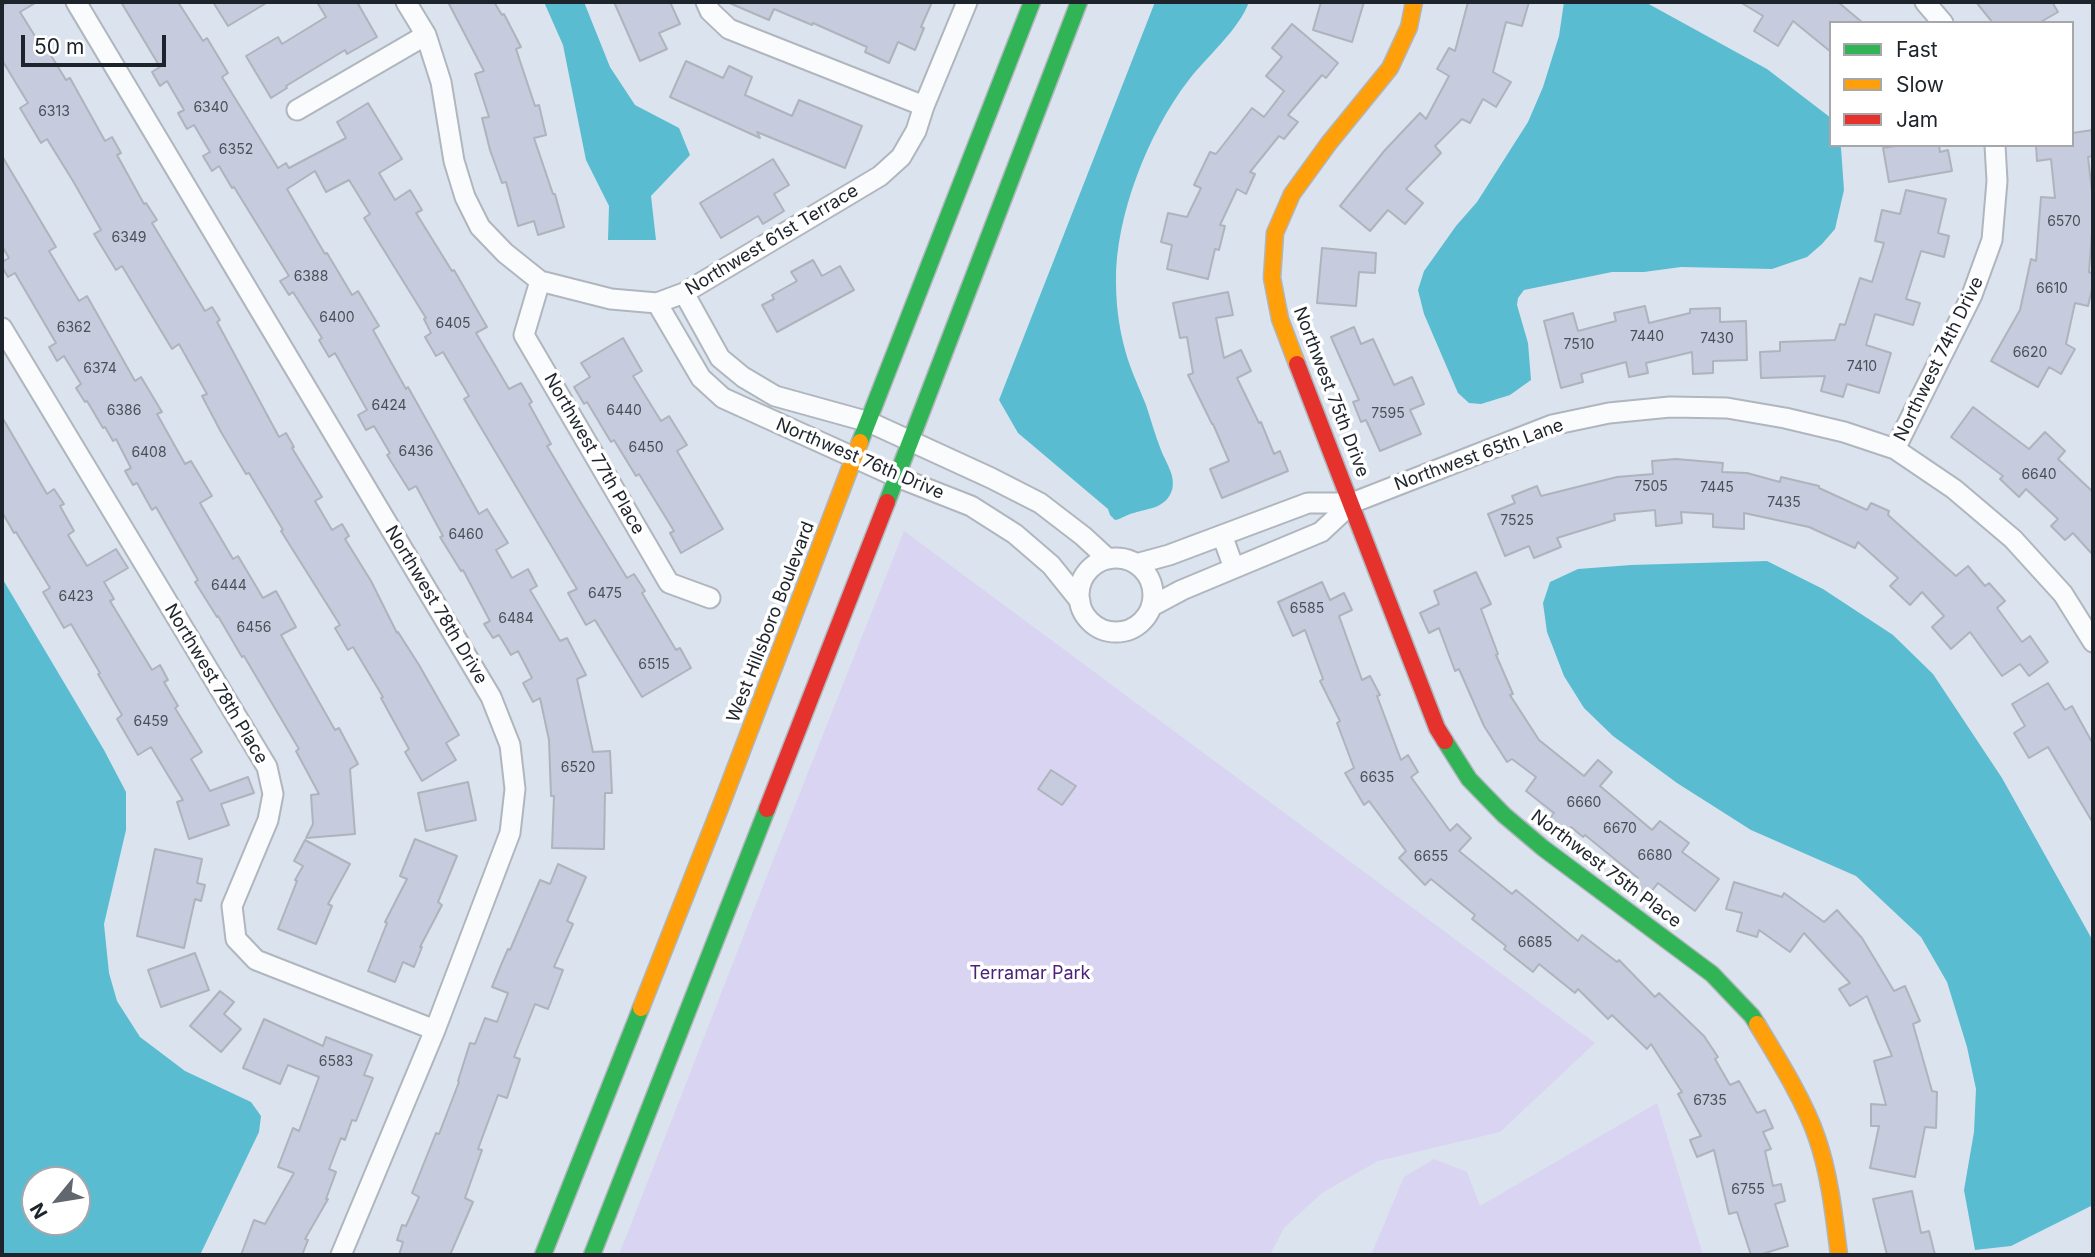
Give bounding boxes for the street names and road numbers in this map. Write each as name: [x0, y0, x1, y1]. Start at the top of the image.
street label: Northwest 61st Terrace: [682, 180, 862, 300]
street label: Northwest 74th Drive: [1890, 273, 1988, 445]
street label: Northwest 75th Drive: [1289, 304, 1373, 480]
street label: Northwest 77th Place: [539, 370, 649, 538]
street label: Northwest 76th Drive: [773, 414, 947, 504]
street label: Northwest 65th Lane: [1391, 414, 1567, 496]
street label: West Hillsboro Boulevard: [723, 519, 819, 725]
street label: Northwest 78th Drive: [380, 522, 492, 688]
street label: Northwest 78th Place: [160, 600, 272, 768]
street label: Northwest 75th Place: [1527, 805, 1685, 933]

